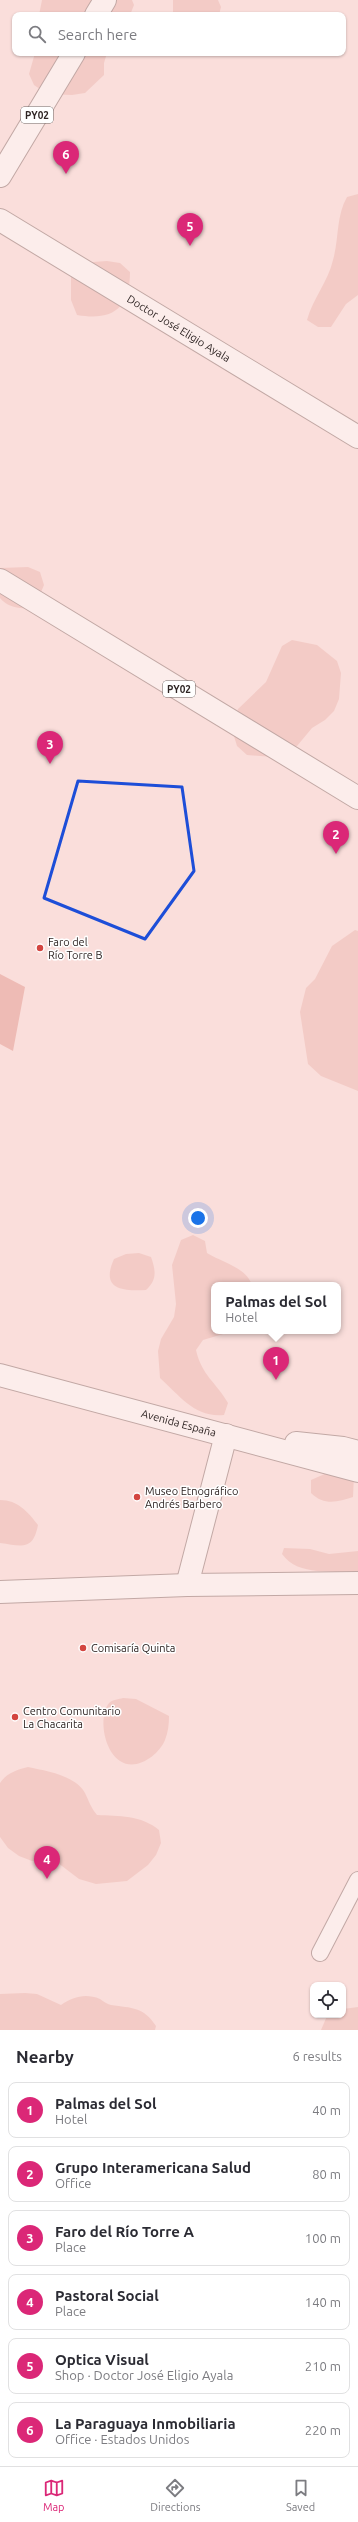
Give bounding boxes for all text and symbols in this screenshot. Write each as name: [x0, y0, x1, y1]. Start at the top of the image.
search box: [12, 12, 346, 56]
icon: search: [26, 23, 48, 45]
text: Search here: [58, 26, 137, 43]
road number: PY02: [21, 107, 53, 123]
pin: 6: [53, 141, 79, 174]
pin: 5: [177, 213, 203, 246]
street label: Doctor José Eligio Ayala: [125, 293, 232, 364]
road number: PY02: [163, 681, 195, 697]
pin: 3: [37, 731, 63, 764]
pin: 2: [323, 821, 349, 854]
place label: Faro del Río Torre B: [48, 936, 102, 961]
marker: Faro del Río Torre B: [35, 943, 45, 953]
your location: [188, 1208, 208, 1228]
popup: [211, 1282, 341, 1334]
text: Palmas del Sol: [225, 1293, 327, 1310]
text: Hotel: [225, 1310, 258, 1324]
pin: 1: [263, 1347, 289, 1380]
street label: Avenida España: [140, 1407, 217, 1439]
place label: Museo Etnográfico Andrés Barbero: [145, 1485, 238, 1510]
marker: Museo Etnográfico Andrés Barbero: [132, 1492, 142, 1502]
place label: Comisaría Quinta: [91, 1642, 176, 1654]
marker: Comisaría Quinta: [78, 1643, 88, 1653]
place label: Centro Comunitario La Chacarita: [23, 1705, 121, 1730]
marker: Centro Comunitario La Chacarita: [10, 1712, 20, 1722]
pin: 4: [34, 1846, 60, 1879]
map controls: [310, 1982, 346, 2018]
button: locate: [310, 1982, 346, 2018]
text: Nearby: [16, 2047, 74, 2066]
text: 6 results: [292, 2049, 342, 2063]
text: Palmas del Sol: [55, 2095, 156, 2112]
text: 1: [26, 2103, 34, 2117]
text: 40 m: [312, 2103, 341, 2117]
text: Hotel: [55, 2112, 87, 2126]
text: Grupo Interamericana Salud: [55, 2159, 251, 2176]
text: 2: [26, 2167, 34, 2181]
text: 80 m: [312, 2167, 341, 2181]
text: Office: [55, 2176, 91, 2190]
text: Faro del Río Torre A: [55, 2223, 194, 2240]
text: 3: [26, 2231, 34, 2245]
text: 100 m: [305, 2231, 341, 2245]
text: Place: [55, 2240, 86, 2254]
text: Pastoral Social: [55, 2287, 159, 2304]
text: 4: [26, 2295, 34, 2309]
text: 140 m: [305, 2295, 341, 2309]
text: Place: [55, 2304, 86, 2318]
text: Optica Visual: [55, 2351, 149, 2368]
text: 5: [26, 2359, 34, 2373]
text: 210 m: [305, 2359, 341, 2373]
text: Shop · Doctor José Eligio Ayala: [55, 2368, 233, 2382]
text: La Paraguaya Inmobiliaria: [55, 2415, 236, 2432]
text: 6: [26, 2423, 34, 2437]
text: 220 m: [305, 2423, 341, 2437]
text: Office · Estados Unidos: [55, 2432, 189, 2446]
tab: Map: [43, 2477, 65, 2513]
tab: Directions: [150, 2477, 200, 2513]
tab: Saved: [286, 2477, 315, 2513]

